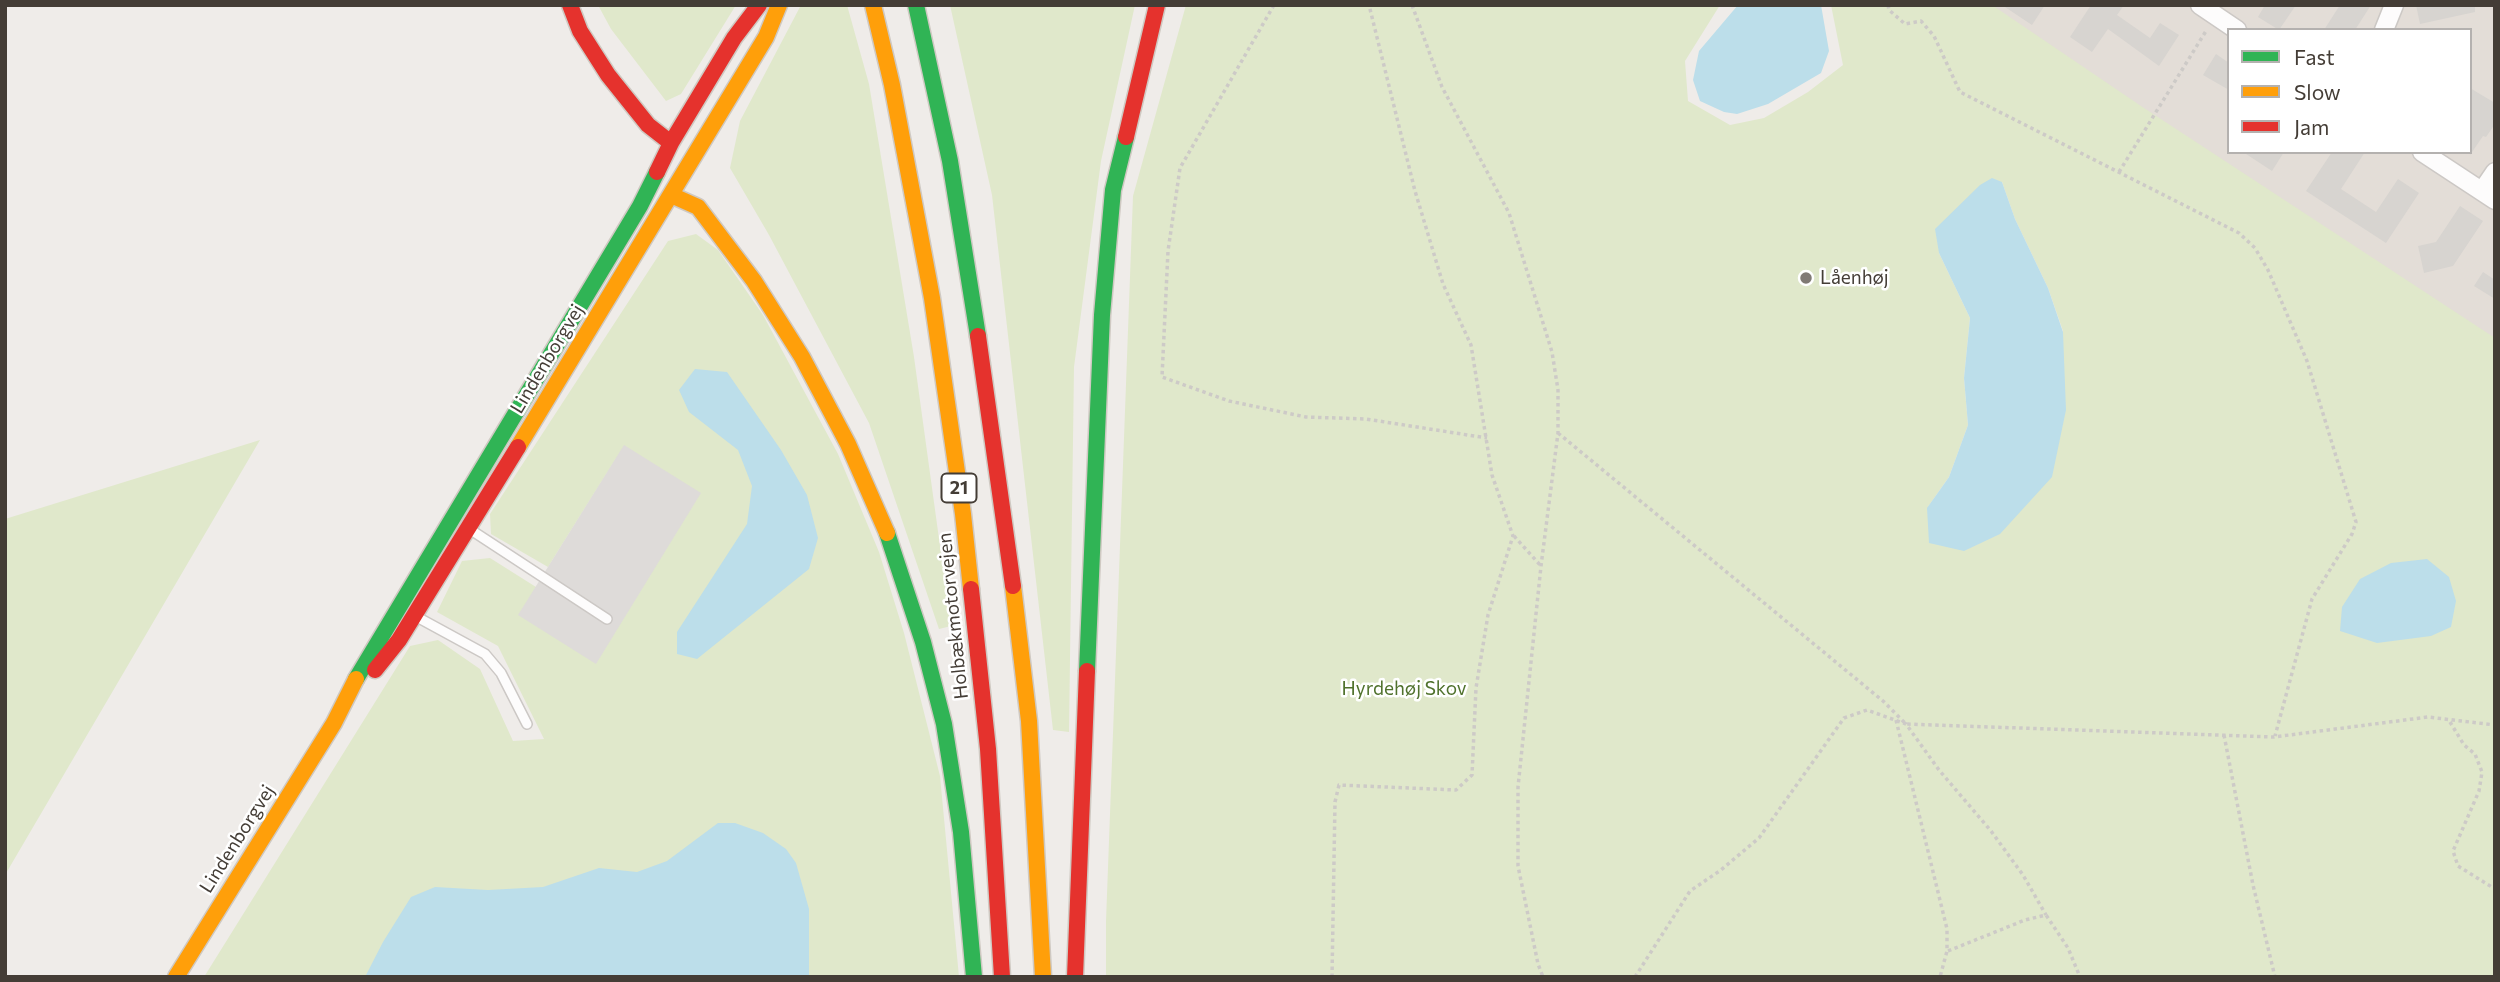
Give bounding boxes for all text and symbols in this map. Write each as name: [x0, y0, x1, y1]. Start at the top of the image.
legend: [2227, 28, 2472, 154]
text: Fast: [2294, 44, 2335, 69]
text: Slow: [2294, 79, 2341, 104]
text: Jam: [2294, 114, 2329, 139]
place label: Låenhøj: [1820, 267, 1889, 289]
marker: Låenhøj: [1798, 270, 1814, 286]
street label: Lindenborgvej: [505, 300, 589, 418]
road number: 21: [942, 474, 976, 502]
street label: Holbækmotorvejen: [933, 532, 973, 700]
park label: Hyrdehøj Skov: [1342, 678, 1466, 700]
street label: Lindenborgvej: [195, 781, 279, 897]

